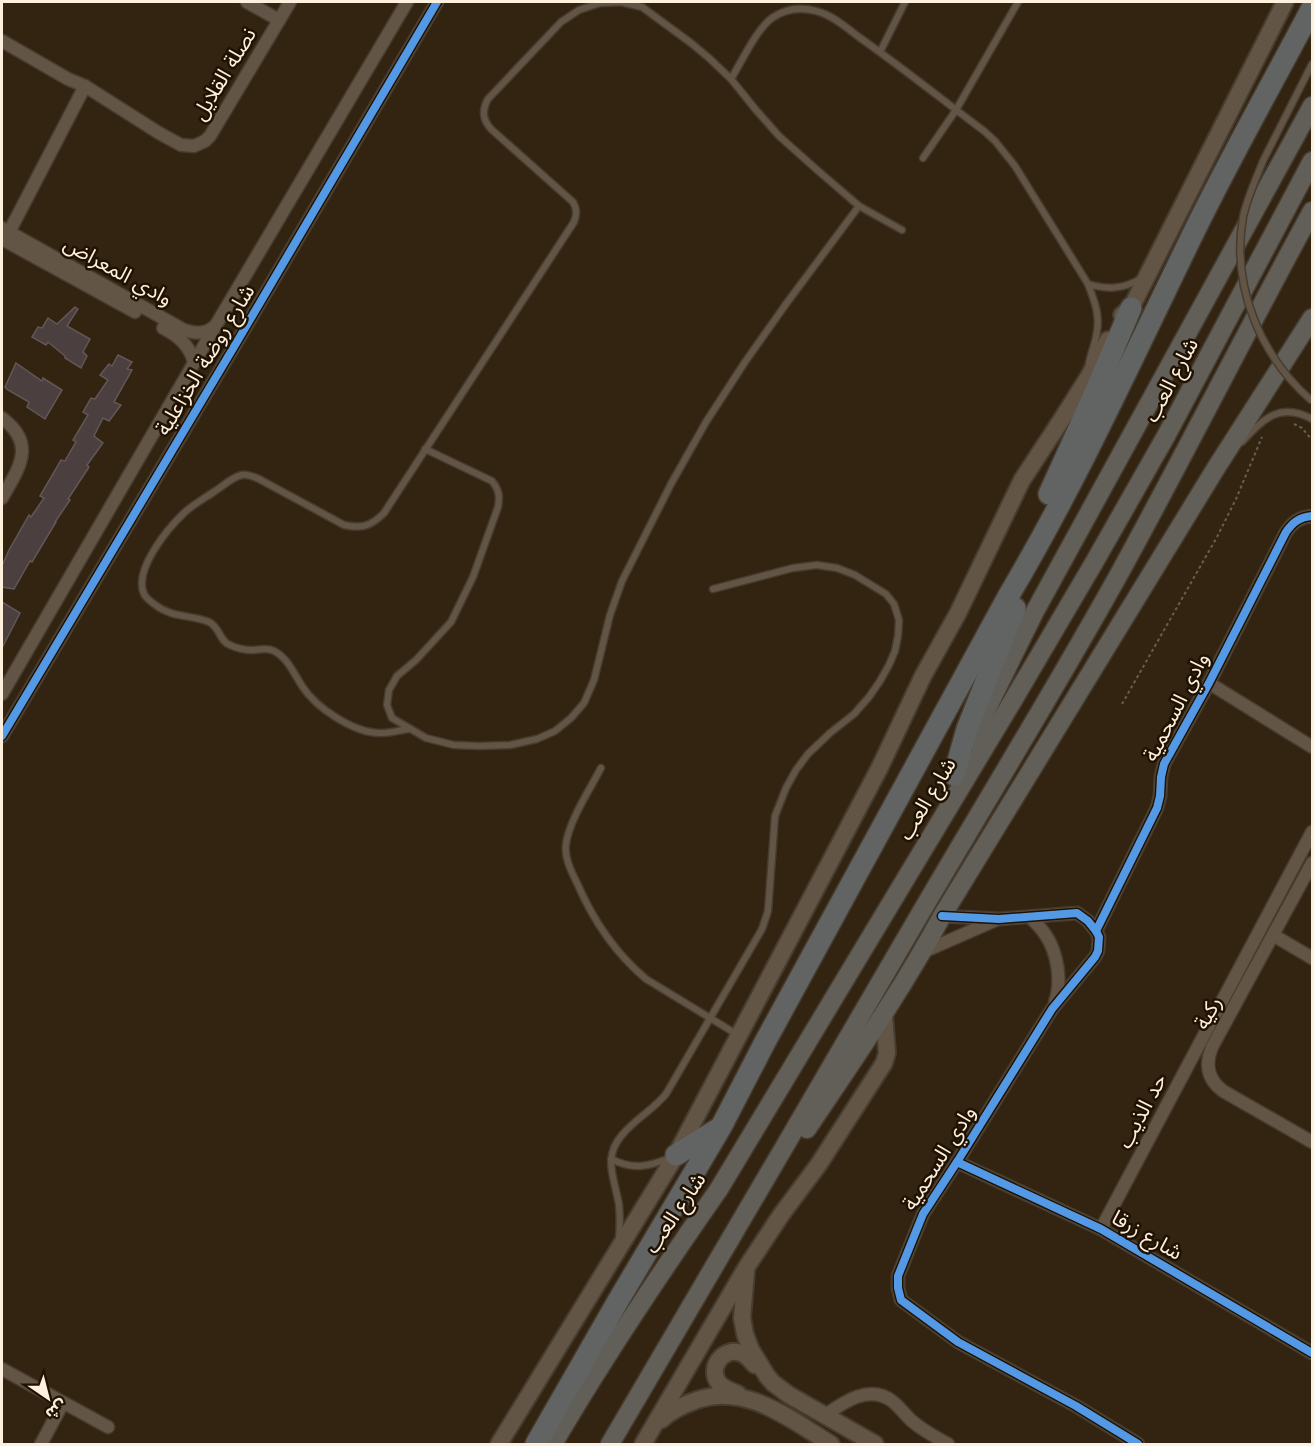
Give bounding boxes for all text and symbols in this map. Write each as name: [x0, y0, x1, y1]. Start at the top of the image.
street label: نصلة القلايل: [185, 22, 263, 126]
street label: وادي المعراض: [58, 229, 178, 314]
street label: شارع روضة الخزاعلية: [148, 279, 262, 441]
street label: شارع العب: [1136, 333, 1206, 427]
street label: وادي السحمية: [1136, 647, 1217, 767]
street label: شارع العب: [891, 752, 963, 846]
street label: ركية: [1187, 991, 1229, 1035]
street label: حد الذيب: [1110, 1068, 1174, 1154]
street label: وادي السحمية: [895, 1100, 984, 1217]
street label: شارع العب: [637, 1167, 713, 1259]
street label: شارع زرقا: [1106, 1203, 1188, 1267]
north arrow: [18, 1368, 78, 1428]
text: ش: [41, 1394, 72, 1426]

